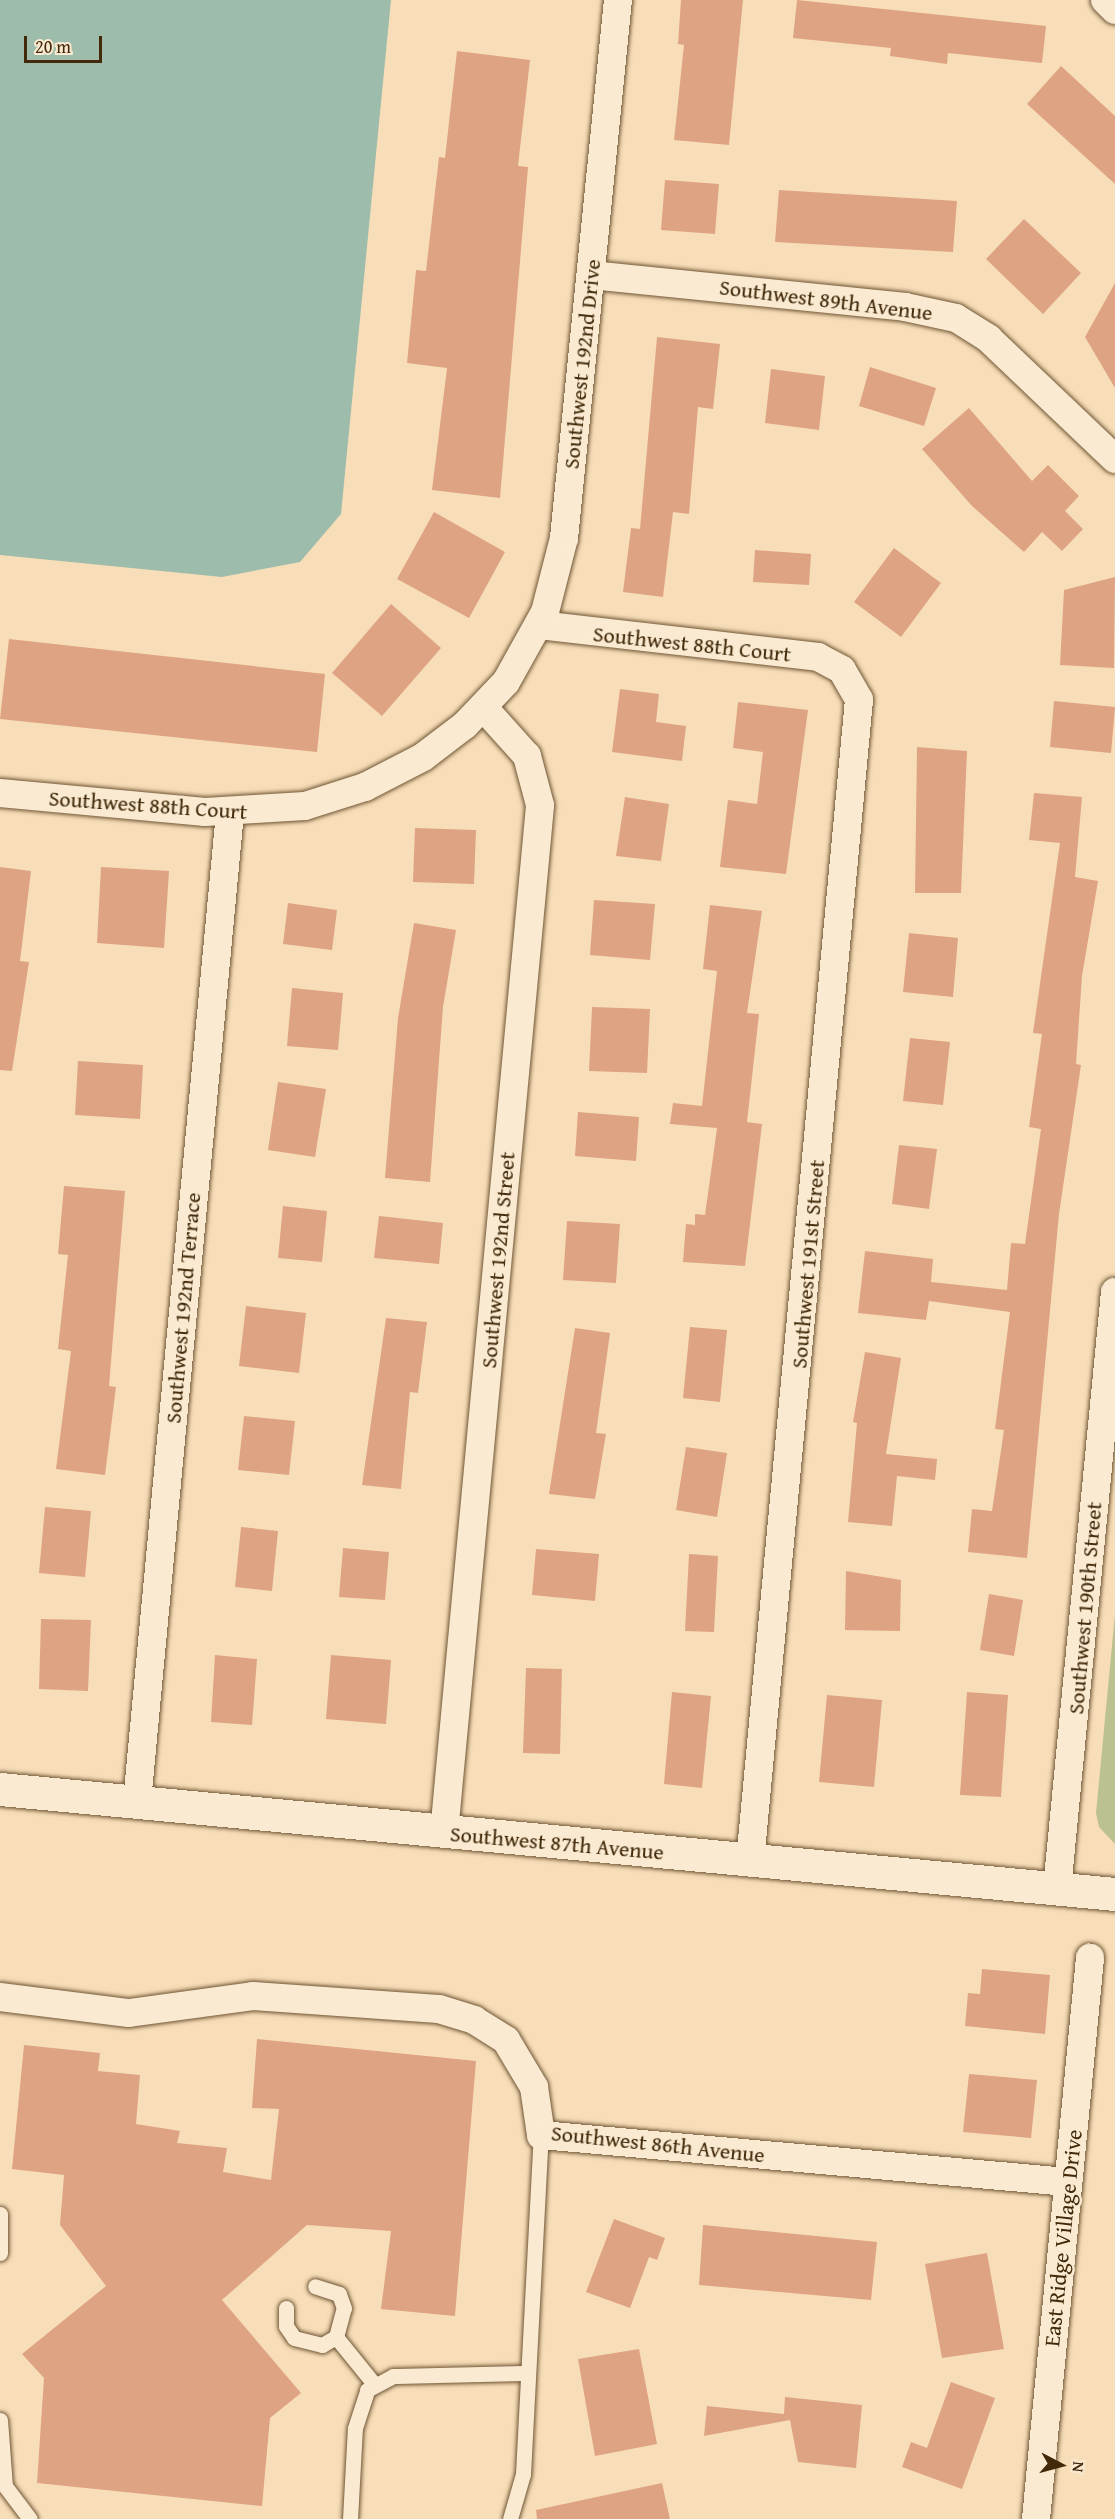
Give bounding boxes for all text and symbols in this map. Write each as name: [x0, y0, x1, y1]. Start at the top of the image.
scale bar: [27, 24, 105, 62]
text: 20 m: [35, 33, 71, 60]
street label: Southwest 192nd Drive: [558, 258, 606, 470]
street label: Southwest 89th Avenue: [718, 274, 934, 326]
street label: Southwest 88th Court: [592, 620, 792, 668]
street label: Southwest 88th Court: [48, 785, 248, 825]
street label: Southwest 192nd Street: [475, 1151, 521, 1369]
street label: Southwest 191st Street: [786, 1158, 830, 1370]
street label: Southwest 192nd Terrace: [160, 1191, 206, 1425]
street label: Southwest 190th Street: [1063, 1501, 1107, 1715]
street label: Southwest 87th Avenue: [449, 1820, 665, 1866]
street label: Southwest 86th Avenue: [550, 2120, 766, 2168]
street label: East Ridge Village Drive: [1038, 2128, 1088, 2348]
north arrow: [1031, 2435, 1091, 2495]
text: N: [1066, 2460, 1091, 2473]

